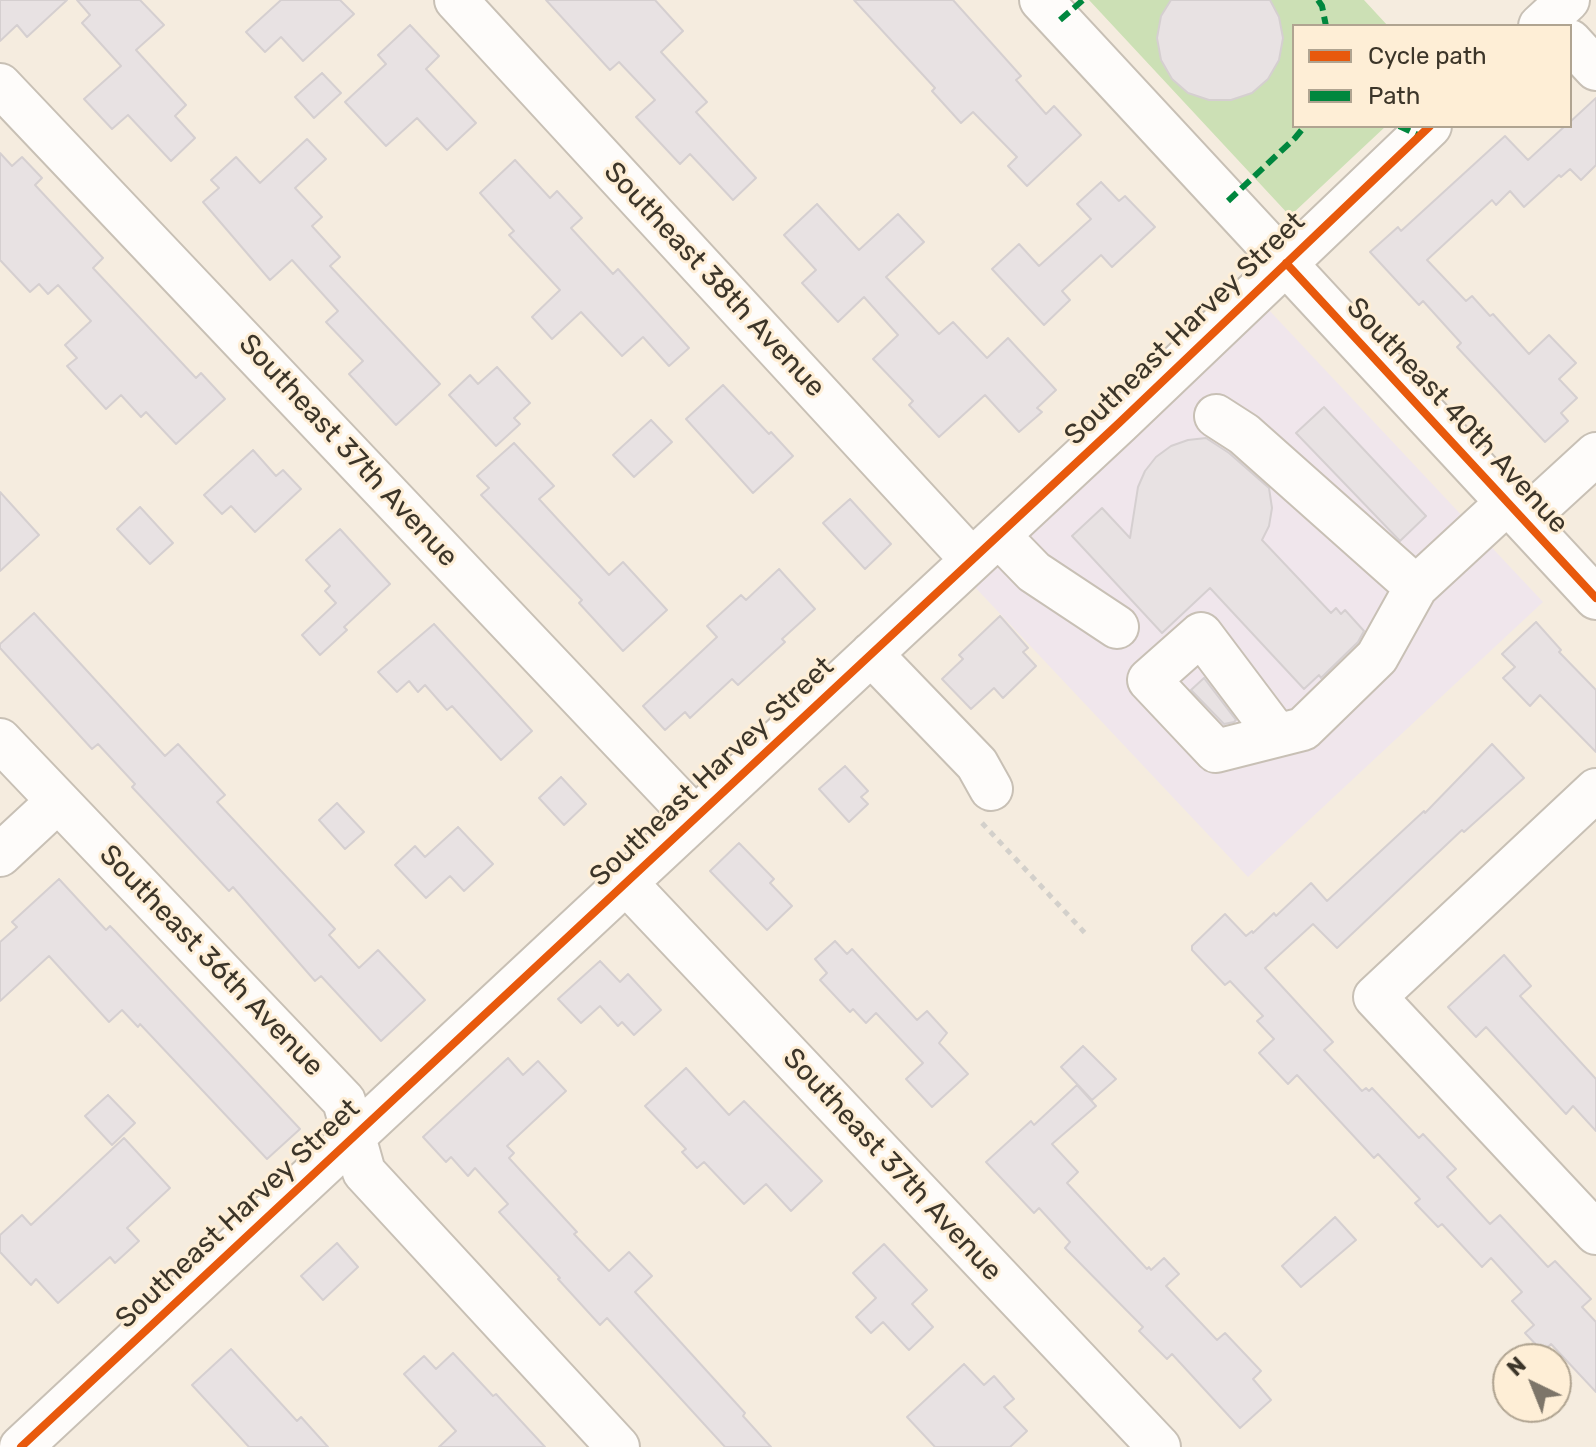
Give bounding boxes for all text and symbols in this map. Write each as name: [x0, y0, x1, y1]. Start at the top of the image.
legend: [1292, 24, 1572, 128]
text: Cycle path: [1368, 42, 1487, 70]
text: Path: [1368, 82, 1420, 110]
street label: Southeast 38th Avenue: [596, 156, 832, 404]
street label: Southeast Harvey Street: [1058, 205, 1312, 453]
street label: Southeast 40th Avenue: [1339, 291, 1575, 541]
street label: Southeast 37th Avenue: [231, 328, 465, 574]
street label: Southeast Harvey Street: [583, 650, 841, 894]
street label: Southeast 36th Avenue: [92, 838, 330, 1084]
street label: Southeast 37th Avenue: [775, 1042, 1009, 1288]
street label: Southeast Harvey Street: [109, 1092, 367, 1336]
north arrow: [1492, 1343, 1572, 1423]
text: N: [1502, 1351, 1532, 1382]

